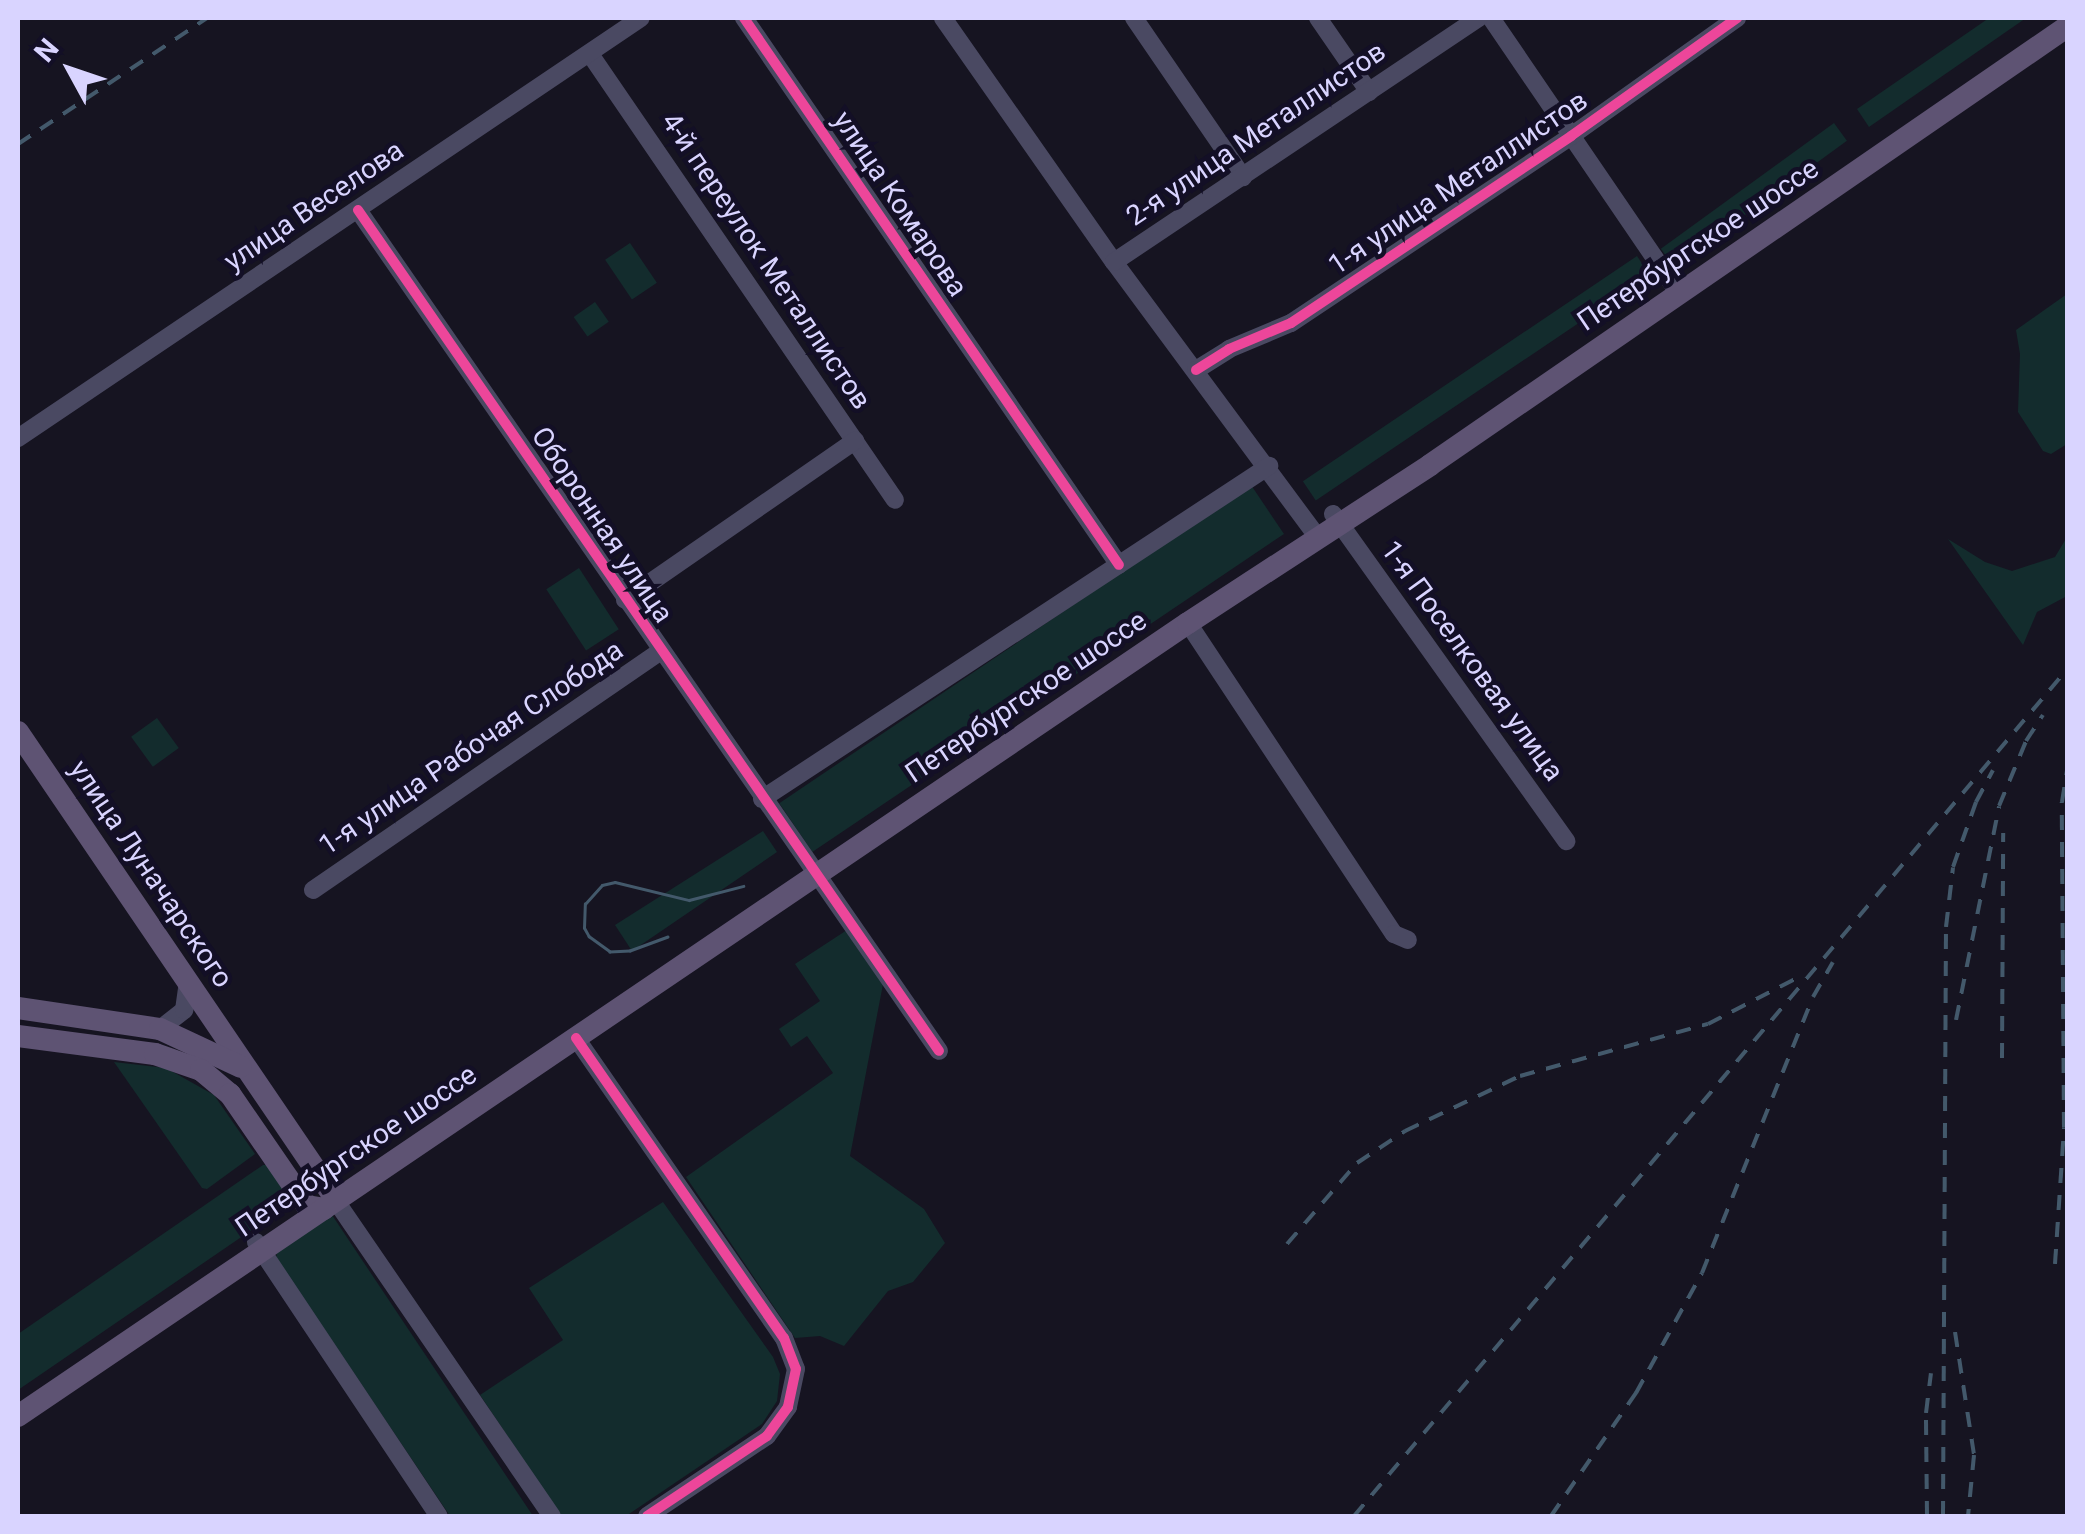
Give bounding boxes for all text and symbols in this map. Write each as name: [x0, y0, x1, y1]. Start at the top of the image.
north arrow: [20, 20, 120, 120]
text: N: [28, 32, 66, 69]
street label: 2-я улица Металлистов: [1120, 35, 1392, 233]
street label: 1-я улица Металлистов: [1322, 84, 1594, 282]
street label: улица Комарова: [826, 105, 974, 303]
street label: 4-й переулок Металлистов: [654, 106, 878, 416]
street label: улица Веселова: [218, 134, 410, 278]
street label: Петербургское шоссе: [1571, 152, 1825, 338]
street label: Оборонная улица: [524, 421, 680, 629]
street label: 1-я Поселковая улица: [1374, 534, 1570, 788]
street label: Петербургское шоссе: [899, 604, 1153, 790]
street label: 1-я улица Рабочая Слобода: [313, 634, 629, 862]
street label: улица Луначарского: [62, 754, 240, 994]
street label: Петербургское шоссе: [229, 1058, 483, 1244]

